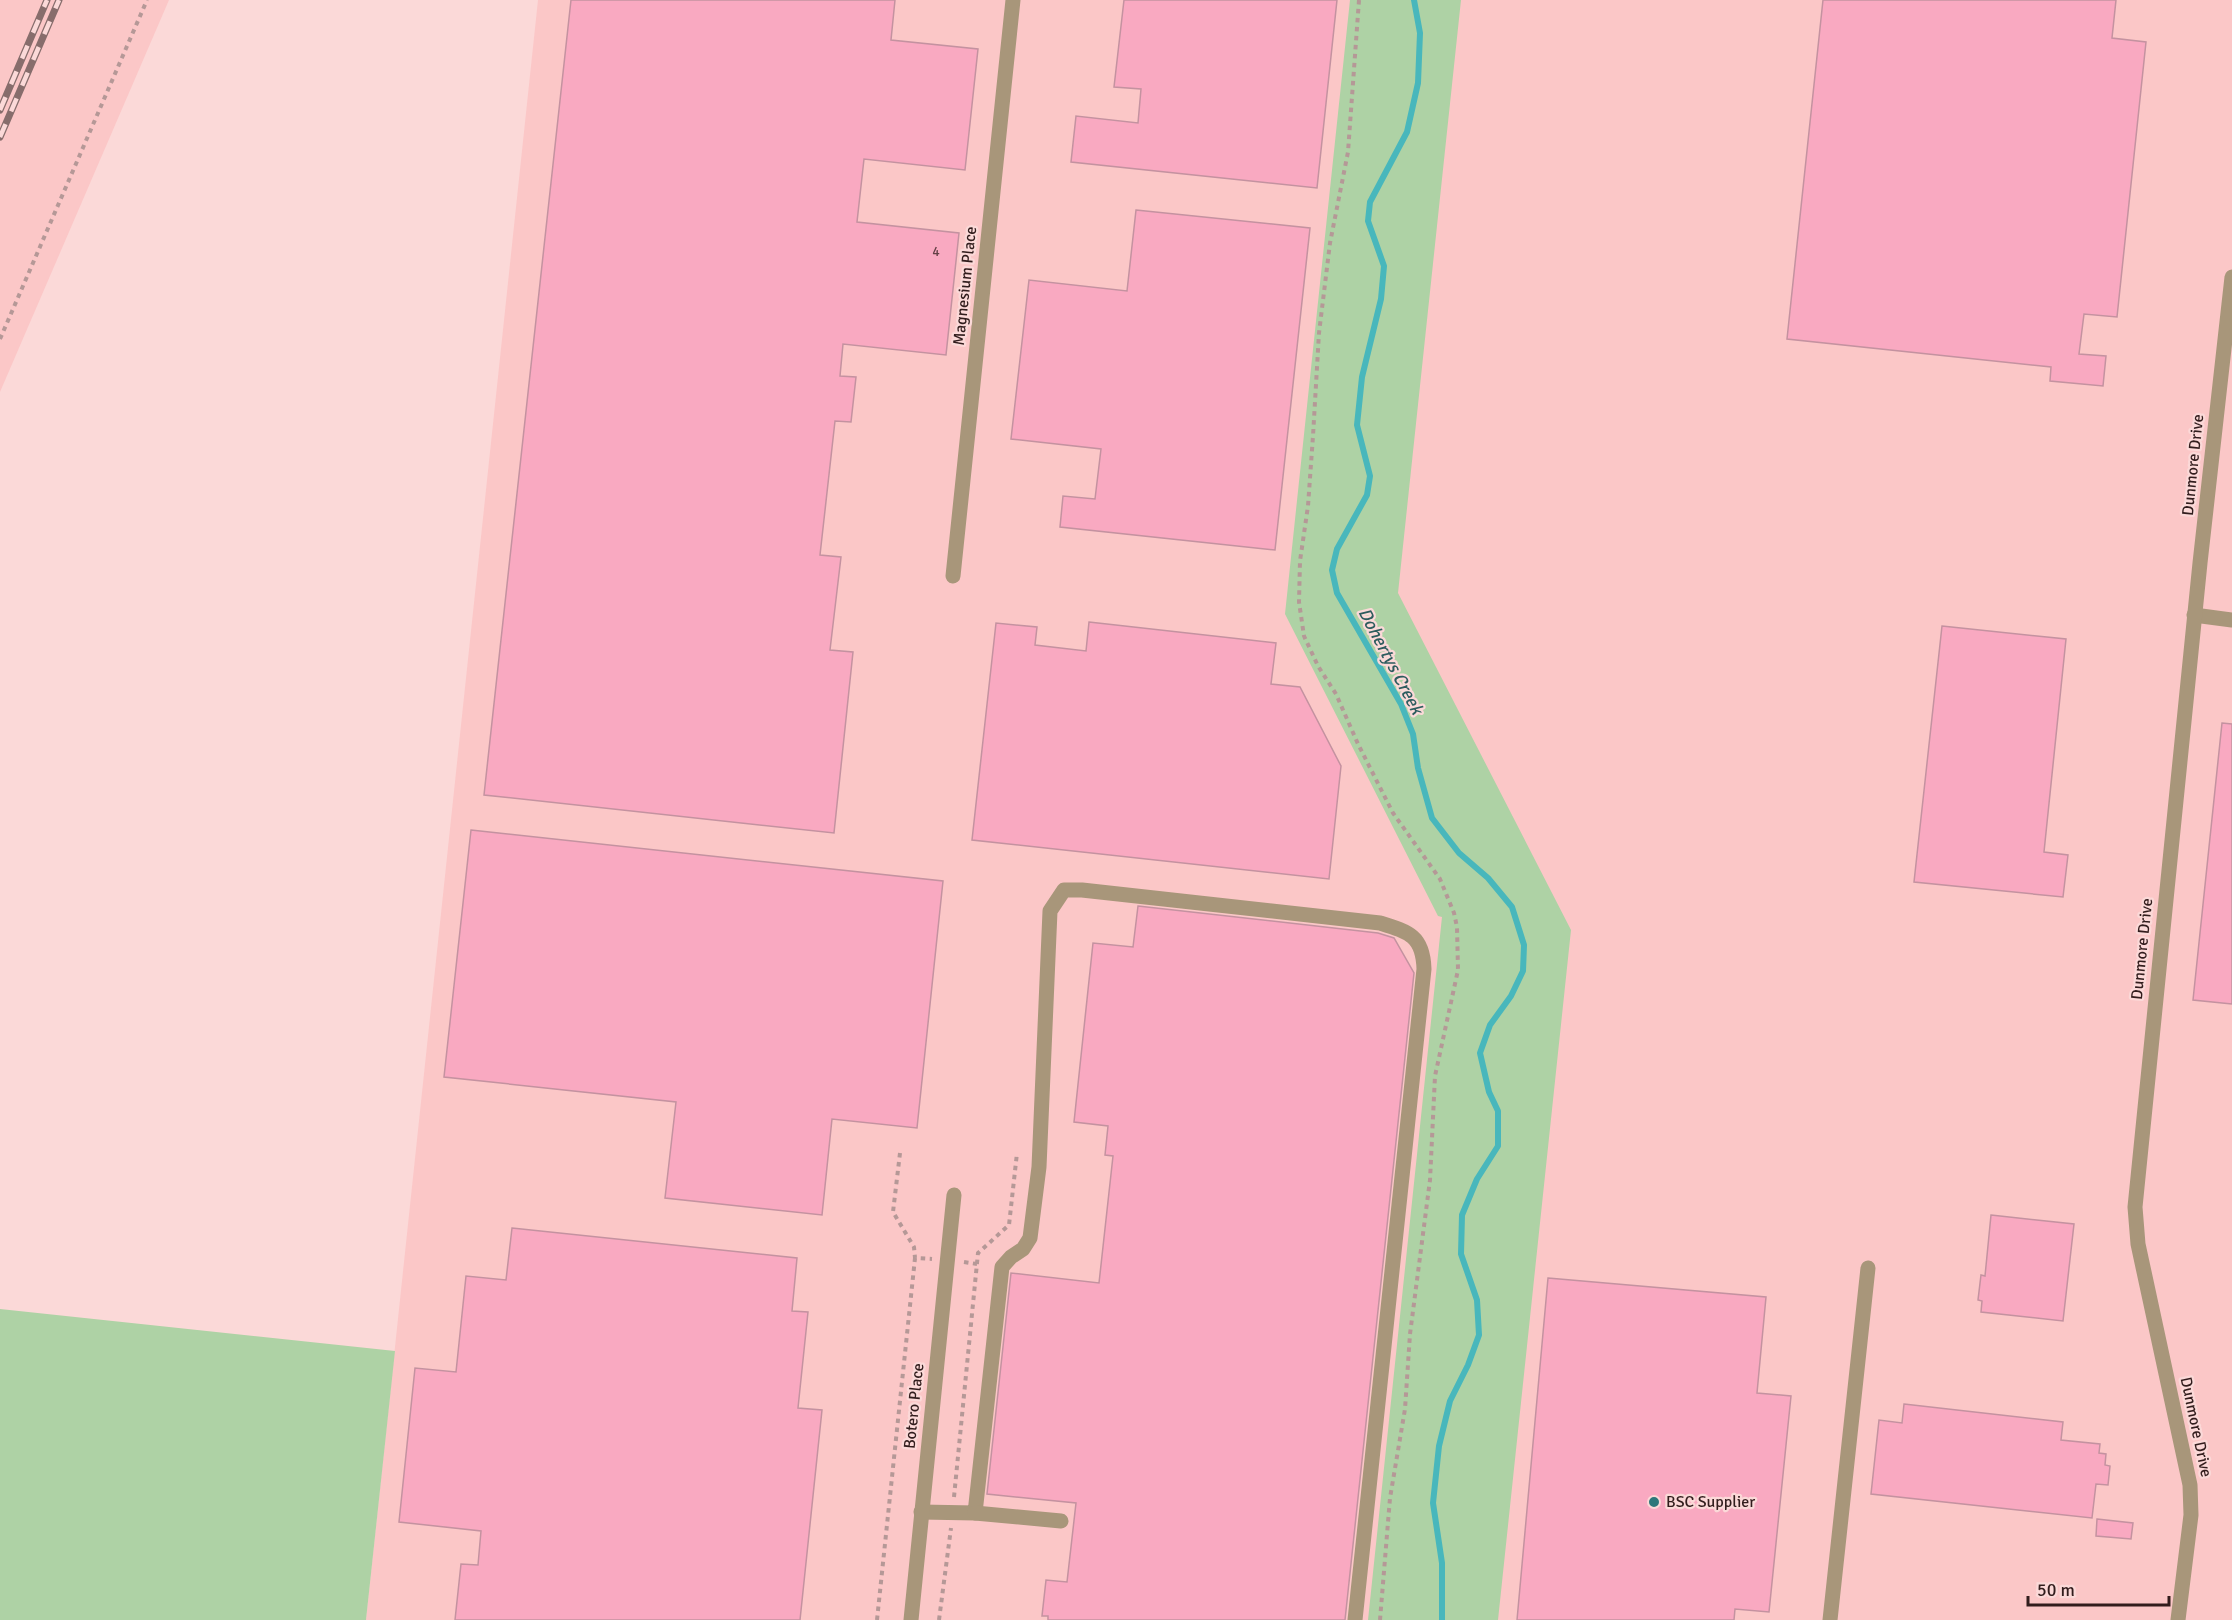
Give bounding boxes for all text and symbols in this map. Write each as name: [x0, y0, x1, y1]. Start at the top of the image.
street label: Magnesium Place: [949, 225, 981, 347]
house number: 4: [932, 243, 940, 260]
street label: Dunmore Drive: [2178, 413, 2208, 517]
water label: Dohertys Creek: [1354, 604, 1429, 720]
street label: Dunmore Drive: [2127, 897, 2157, 1001]
street label: Botero Place: [900, 1362, 928, 1450]
street label: Dunmore Drive: [2176, 1375, 2216, 1479]
place label: BSC Supplier: [1666, 1492, 1755, 1512]
marker: BSC Supplier: [1647, 1495, 1661, 1509]
scale bar: [2028, 1569, 2169, 1607]
text: 50 m: [2037, 1579, 2075, 1601]

